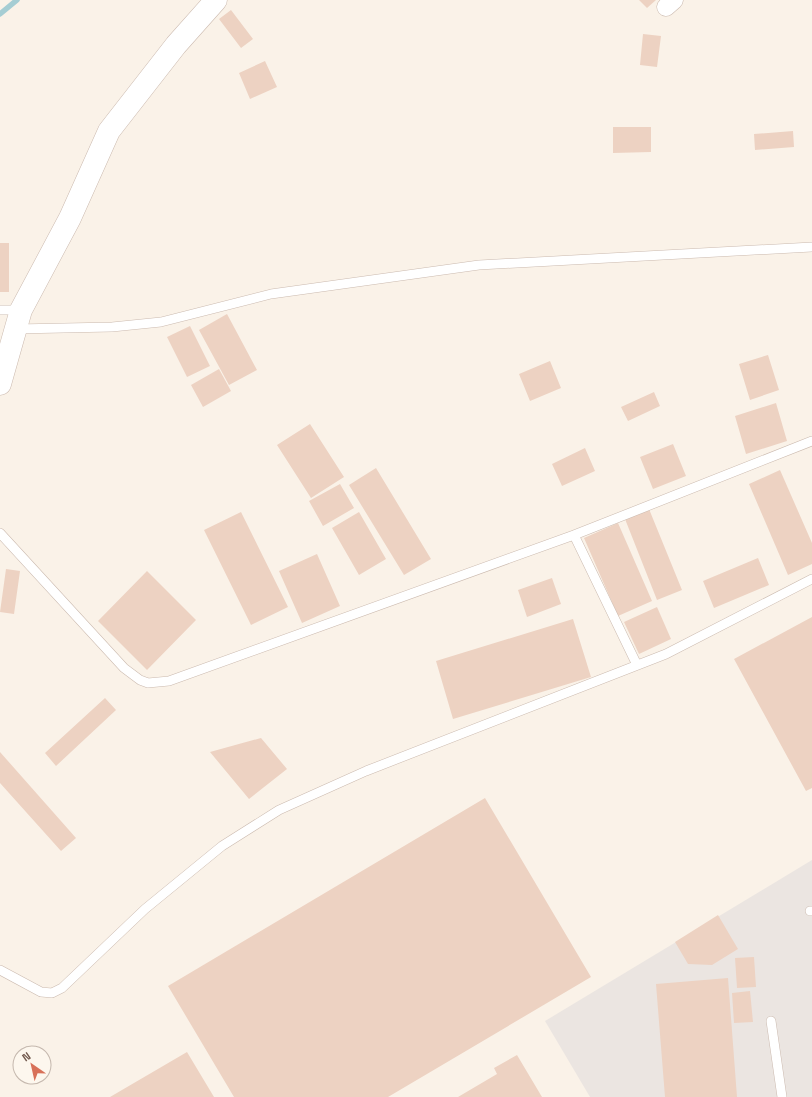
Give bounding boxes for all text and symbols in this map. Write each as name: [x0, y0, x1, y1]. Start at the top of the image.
north arrow: [12, 1045, 52, 1085]
text: N: [19, 1049, 33, 1065]

